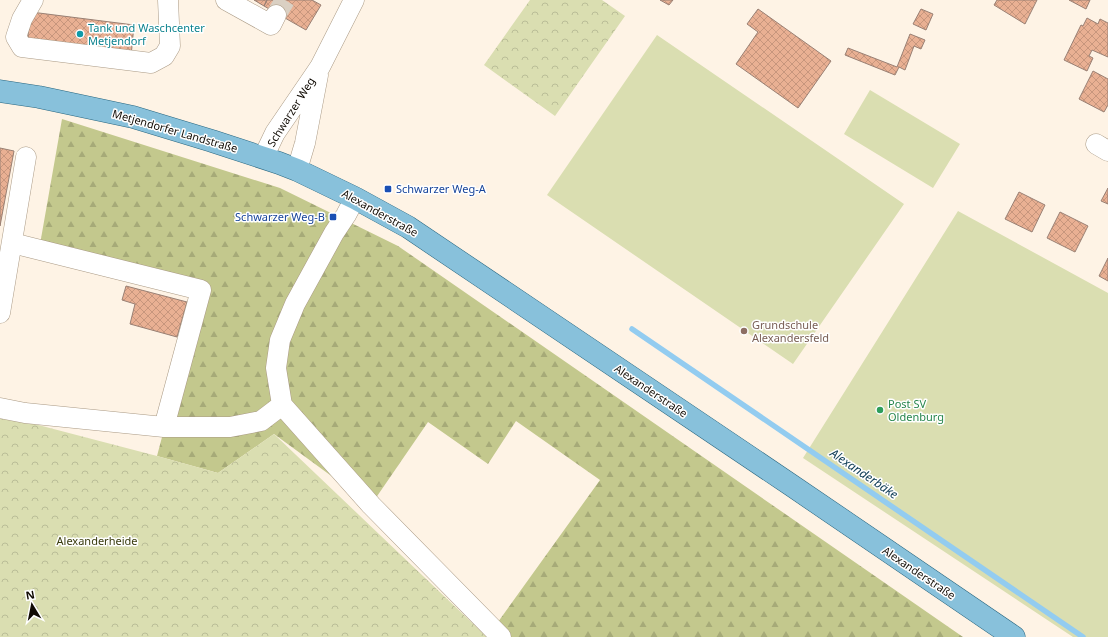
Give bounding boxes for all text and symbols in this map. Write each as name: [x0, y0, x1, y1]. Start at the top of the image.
place label: Tank und Waschcenter Metjendorf: [88, 20, 205, 48]
marker: Tank und Waschcenter Metjendorf: [75, 29, 85, 39]
street label: Schwarzer Weg: [263, 74, 318, 149]
street label: Metjendorfer Landstraße: [111, 105, 240, 156]
place label: Schwarzer Weg-A: [396, 181, 487, 196]
marker: Schwarzer Weg-A: [383, 184, 393, 194]
street label: Alexanderstraße: [339, 185, 421, 240]
place label: Schwarzer Weg-B: [235, 209, 325, 224]
marker: Schwarzer Weg-B: [328, 212, 338, 222]
place label: Grundschule Alexandersfeld: [752, 317, 829, 345]
marker: Grundschule Alexandersfeld: [739, 326, 749, 336]
street label: Alexanderstraße: [612, 361, 691, 421]
place label: Post SV Oldenburg: [888, 396, 944, 424]
marker: Post SV Oldenburg: [875, 405, 885, 415]
water label: Alexanderbäke: [826, 444, 902, 503]
park label: Alexanderheide: [57, 533, 137, 548]
street label: Alexanderstraße: [880, 543, 959, 603]
north arrow: [12, 585, 52, 625]
text: N: [24, 586, 36, 603]

